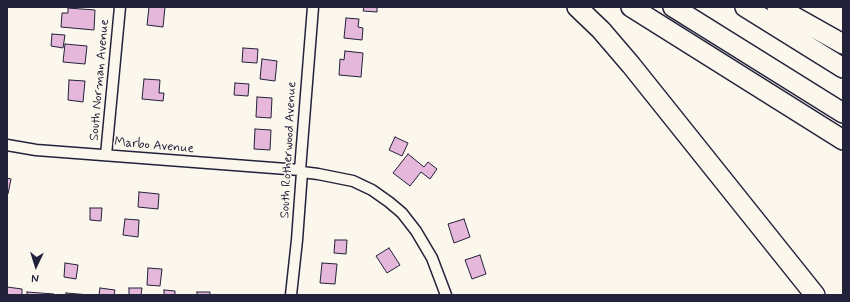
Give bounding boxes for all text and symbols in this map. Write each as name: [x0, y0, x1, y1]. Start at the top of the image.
street label: South Norman Avenue: [87, 18, 113, 142]
street label: South Rotherwood Avenue: [278, 81, 300, 219]
street label: Marbo Avenue: [113, 135, 195, 157]
north arrow: [16, 246, 56, 286]
text: N: [31, 271, 39, 285]

